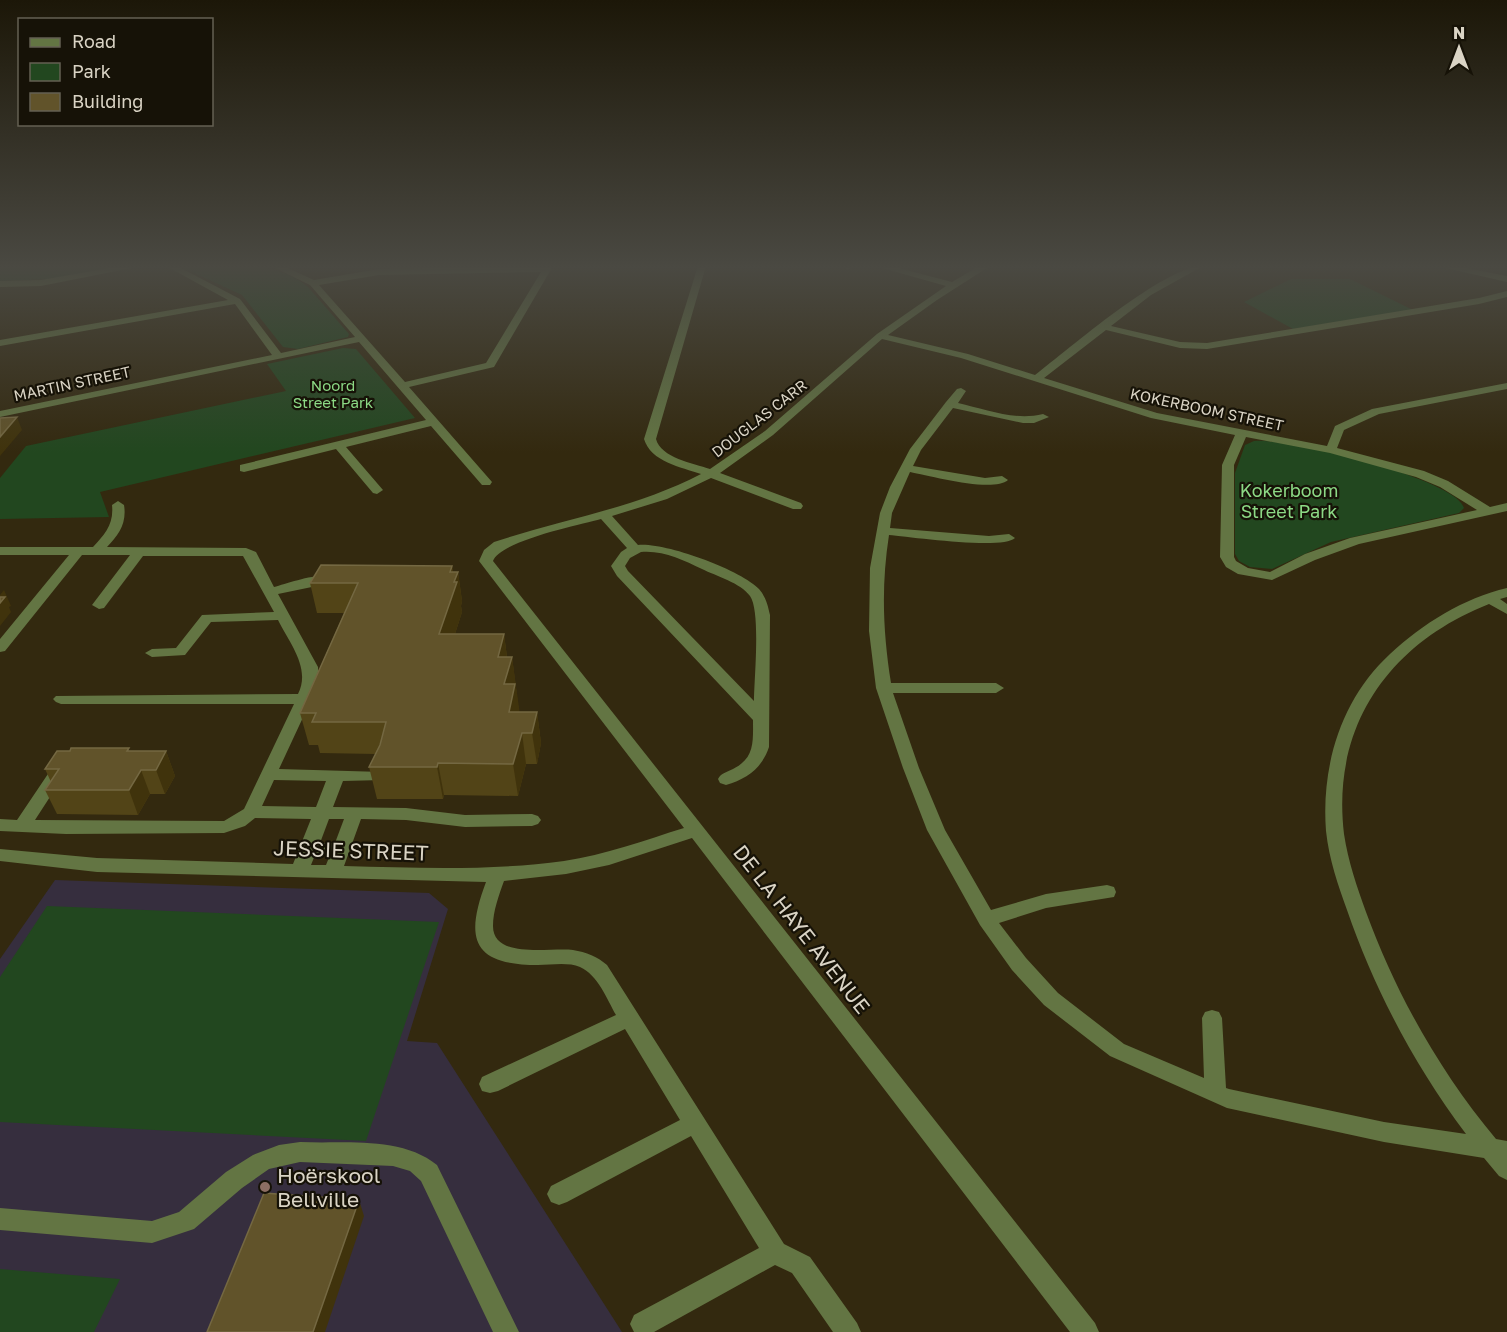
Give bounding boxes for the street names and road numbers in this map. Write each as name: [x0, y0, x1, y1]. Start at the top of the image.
street label: MARTIN STREET: [12, 362, 132, 404]
street label: DOUGLAS CARR: [708, 375, 810, 461]
street label: KOKERBOOM STREET: [1129, 384, 1285, 434]
street label: JESSIE STREET: [273, 834, 429, 866]
street label: DE LA HAYE AVENUE: [728, 839, 876, 1019]

